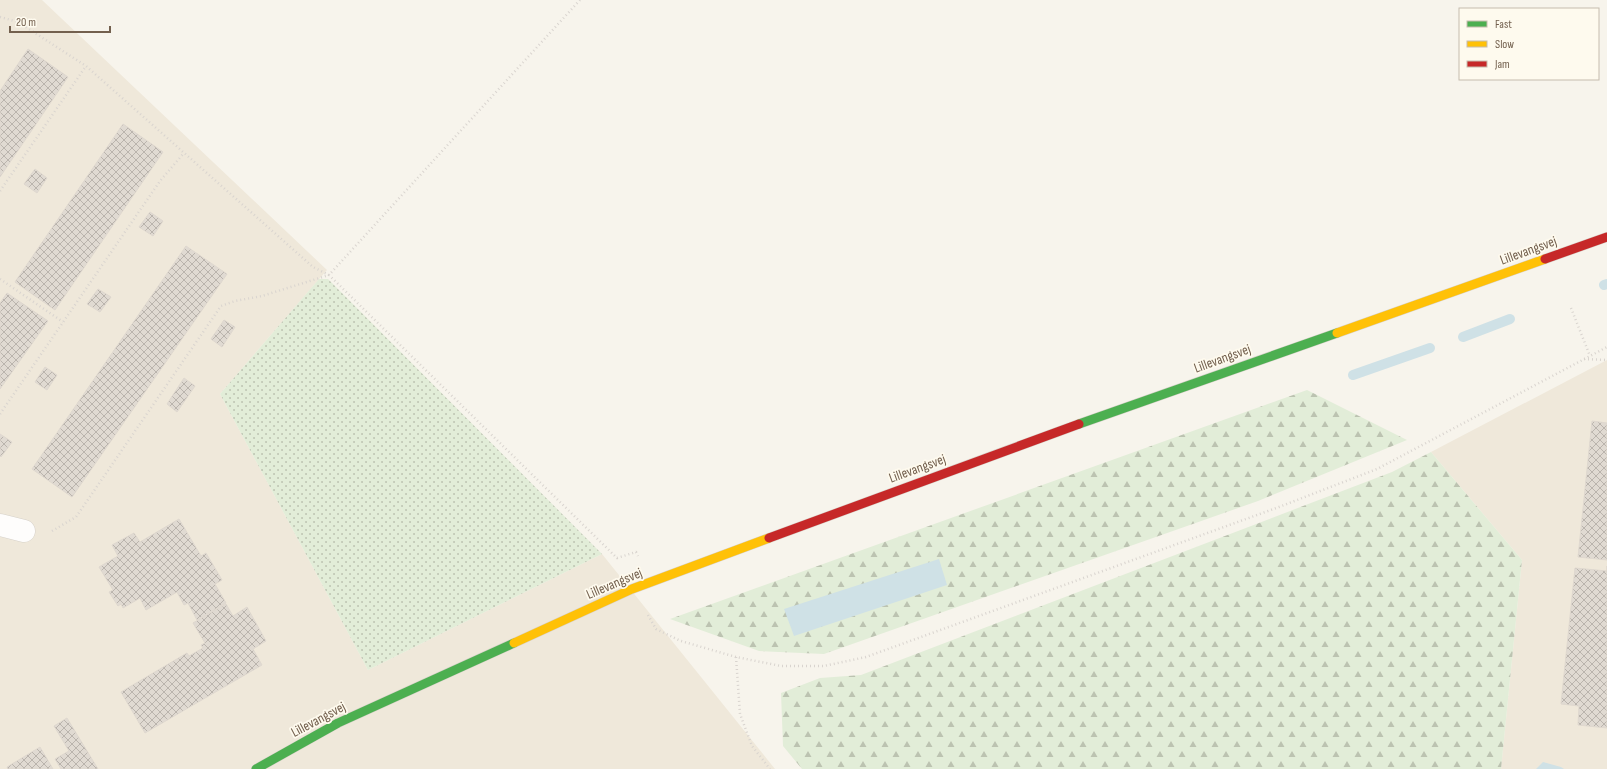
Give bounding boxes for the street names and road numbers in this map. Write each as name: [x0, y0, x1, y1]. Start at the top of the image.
street label: Lillevangsvej: [1497, 232, 1559, 269]
street label: Lillevangsvej: [1191, 340, 1253, 377]
street label: Lillevangsvej: [886, 450, 948, 487]
street label: Lillevangsvej: [584, 564, 645, 603]
street label: Lillevangsvej: [288, 698, 348, 741]

